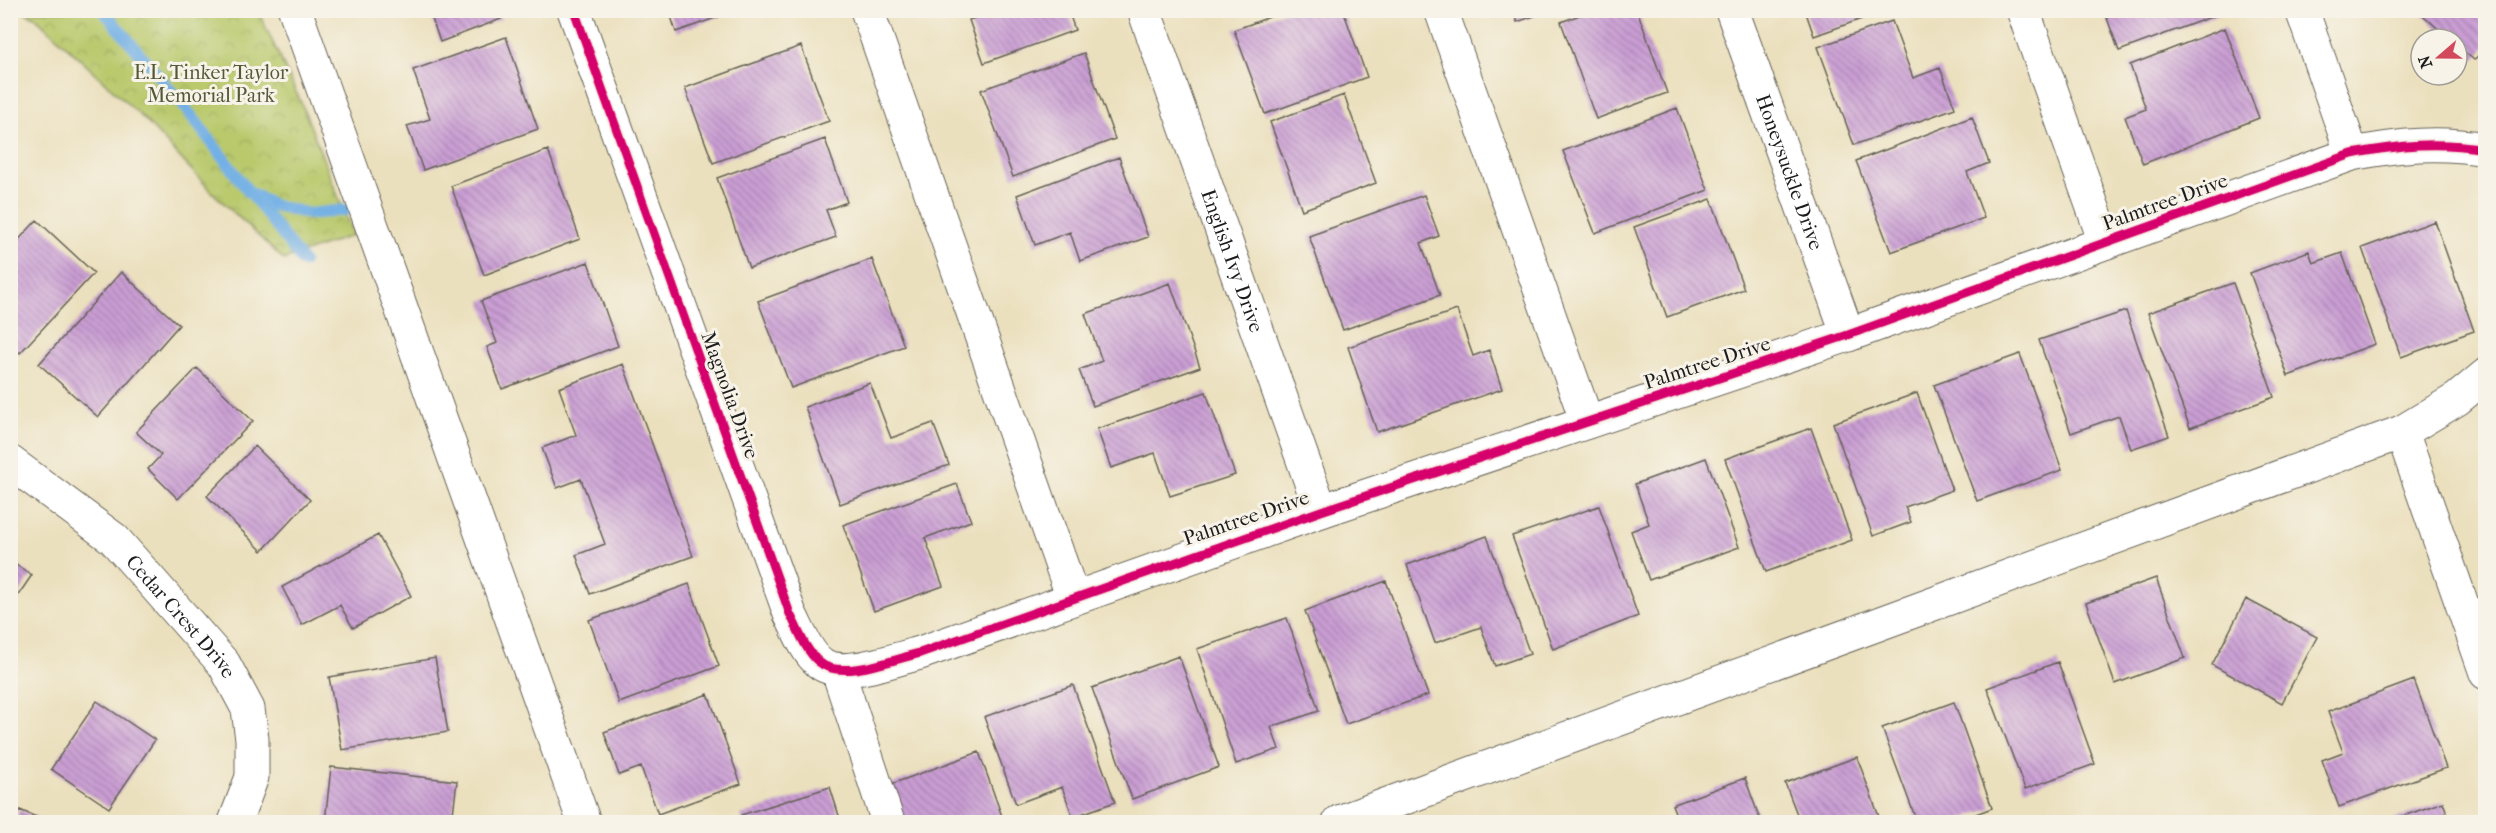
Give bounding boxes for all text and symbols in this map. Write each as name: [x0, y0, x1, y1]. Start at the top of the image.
north arrow: [2409, 27, 2469, 87]
text: N: [2414, 52, 2436, 71]
park label: E.L. Tinker Taylor Memorial Park: [134, 61, 289, 107]
street label: Honeysuckle Drive: [1752, 91, 1828, 253]
street label: Palmtree Drive: [2099, 169, 2231, 235]
street label: English Ivy Drive: [1197, 186, 1268, 336]
street label: Magnolia Drive: [696, 328, 764, 462]
street label: Palmtree Drive: [1641, 332, 1773, 394]
street label: Palmtree Drive: [1180, 486, 1312, 550]
street label: Cedar Crest Drive: [122, 550, 241, 682]

